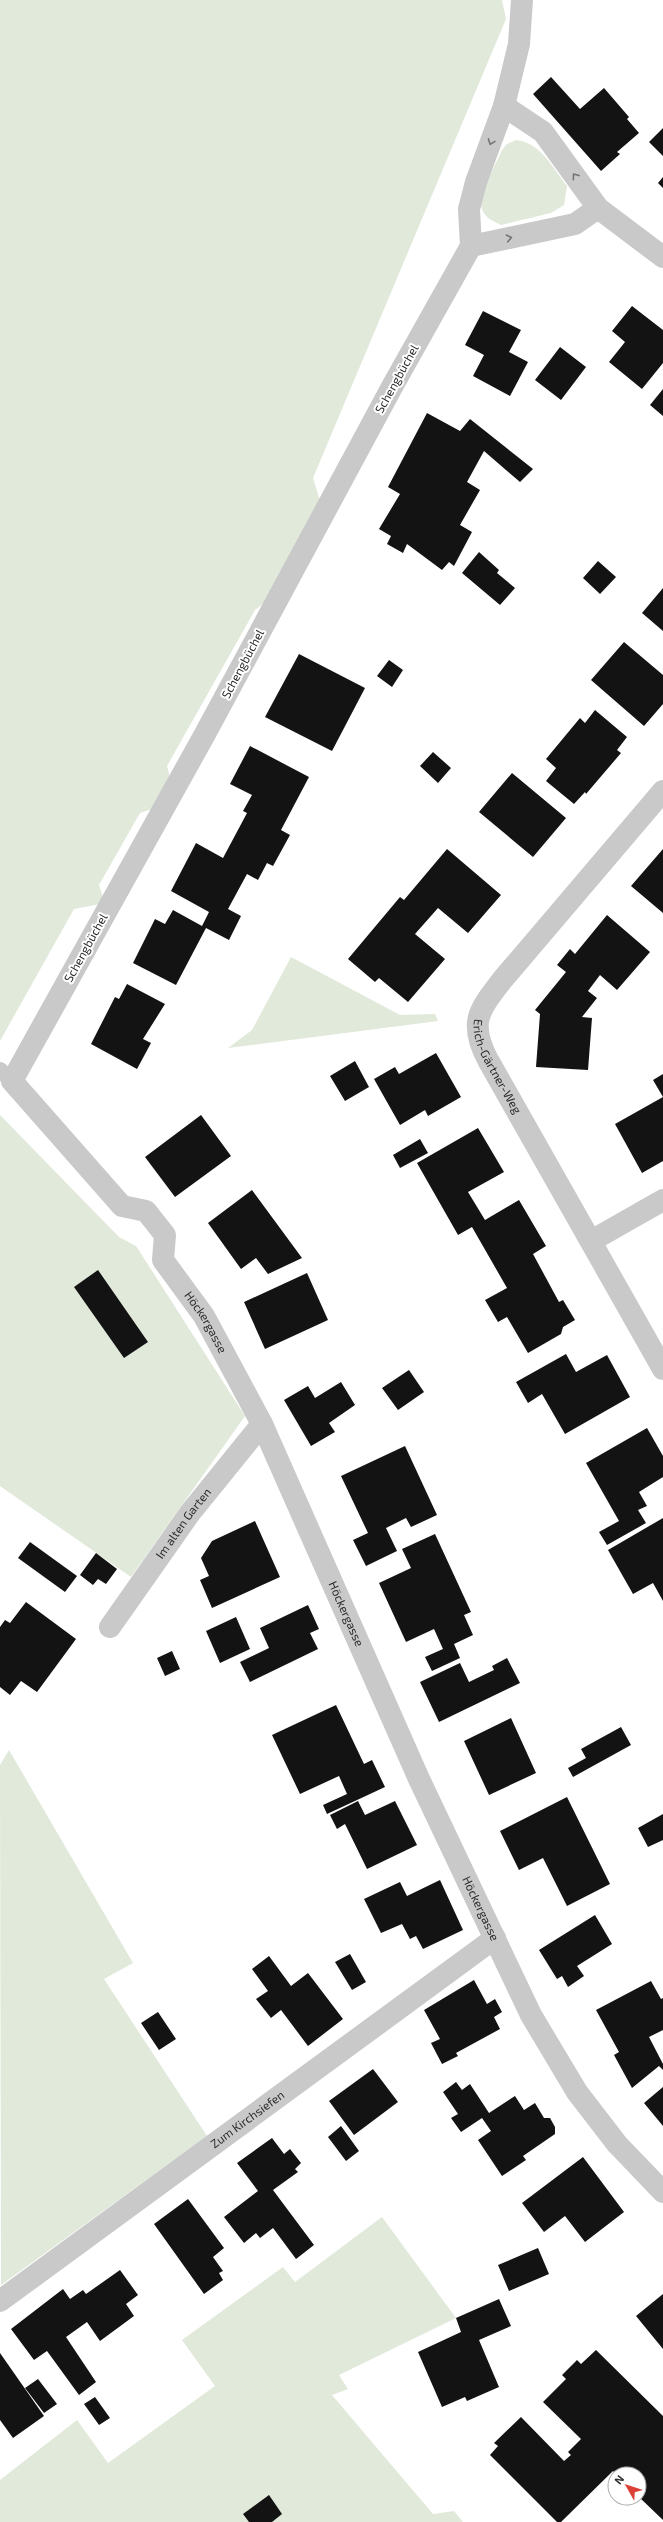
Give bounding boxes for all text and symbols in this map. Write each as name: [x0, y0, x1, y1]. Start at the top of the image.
one-way arrow: [487, 139, 495, 146]
one-way arrow: [573, 174, 580, 181]
one-way arrow: [506, 235, 513, 243]
street label: Schengbüchel: [372, 341, 421, 415]
street label: Schengbüchel: [218, 626, 266, 700]
street label: Schengbüchel: [61, 910, 110, 984]
street label: Erich-Gärtner-Weg: [471, 1018, 525, 1116]
street label: Höckergasse: [182, 1288, 230, 1355]
street label: Im alten Garten: [152, 1485, 213, 1561]
street label: Höckergasse: [326, 1579, 367, 1648]
street label: Höckergasse: [460, 1874, 503, 1943]
street label: Zum Kirchsiefen: [207, 2087, 287, 2150]
north arrow: [607, 2466, 647, 2506]
text: N: [611, 2472, 626, 2487]

